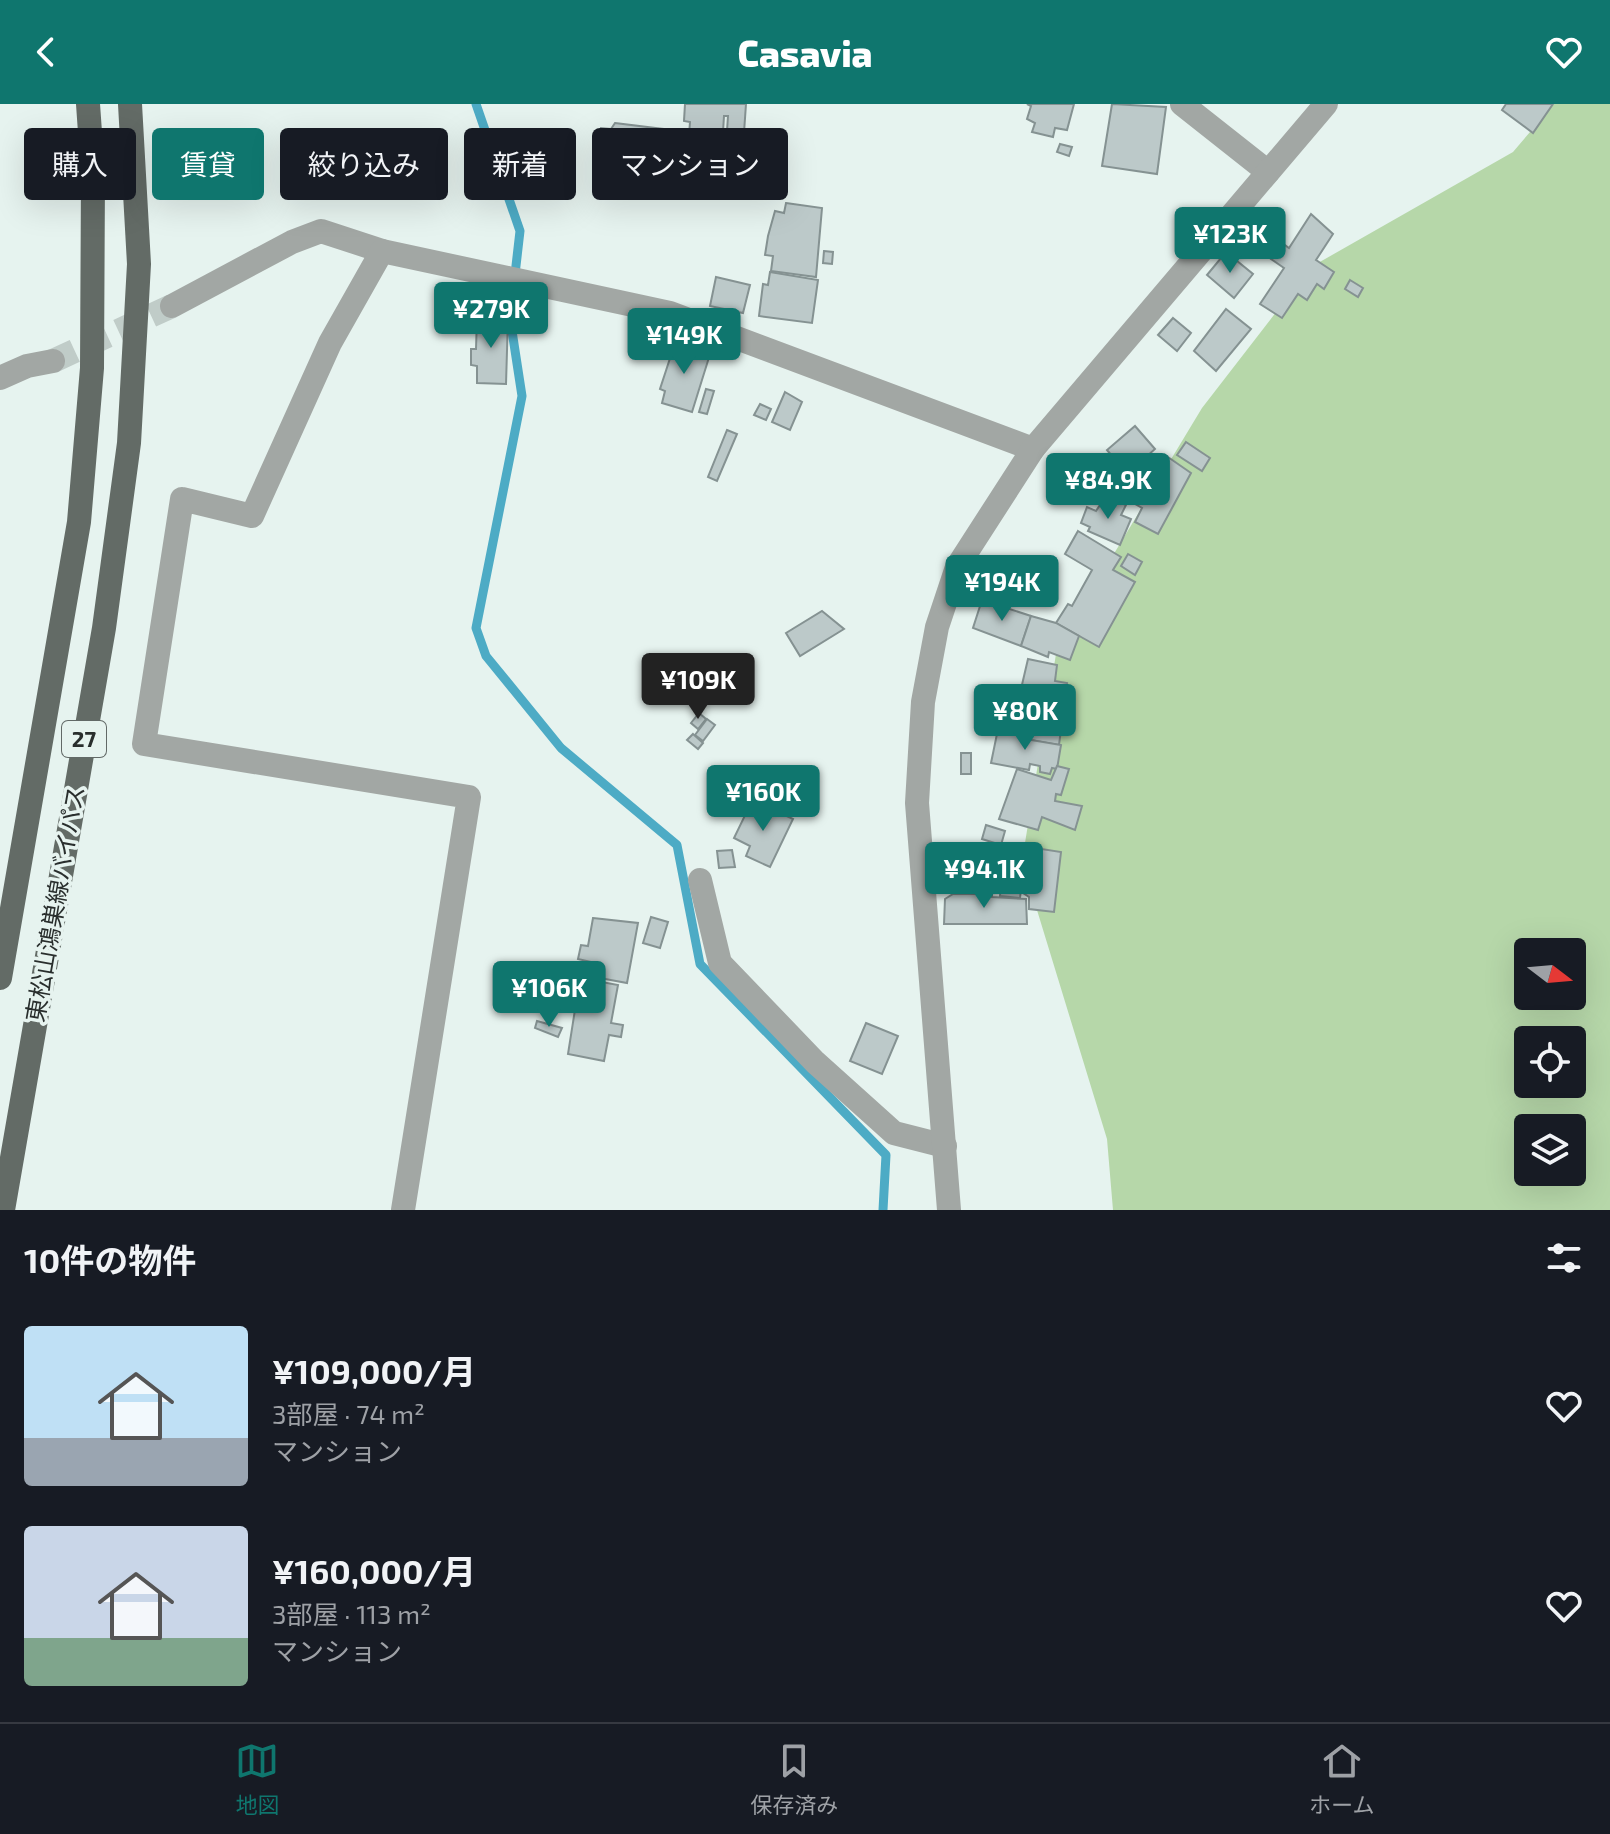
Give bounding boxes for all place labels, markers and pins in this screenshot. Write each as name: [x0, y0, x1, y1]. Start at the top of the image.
pin: ¥123K: [1174, 207, 1286, 275]
pin: ¥279K: [435, 282, 547, 350]
pin: ¥149K: [628, 308, 740, 376]
pin: ¥84.9K: [1043, 453, 1173, 521]
pin: ¥194K: [946, 555, 1058, 623]
pin: ¥109K: [642, 653, 754, 721]
pin: ¥80K: [978, 684, 1072, 752]
pin: ¥160K: [707, 765, 819, 833]
pin: ¥94.1K: [919, 842, 1049, 910]
pin: ¥106K: [493, 961, 605, 1029]

